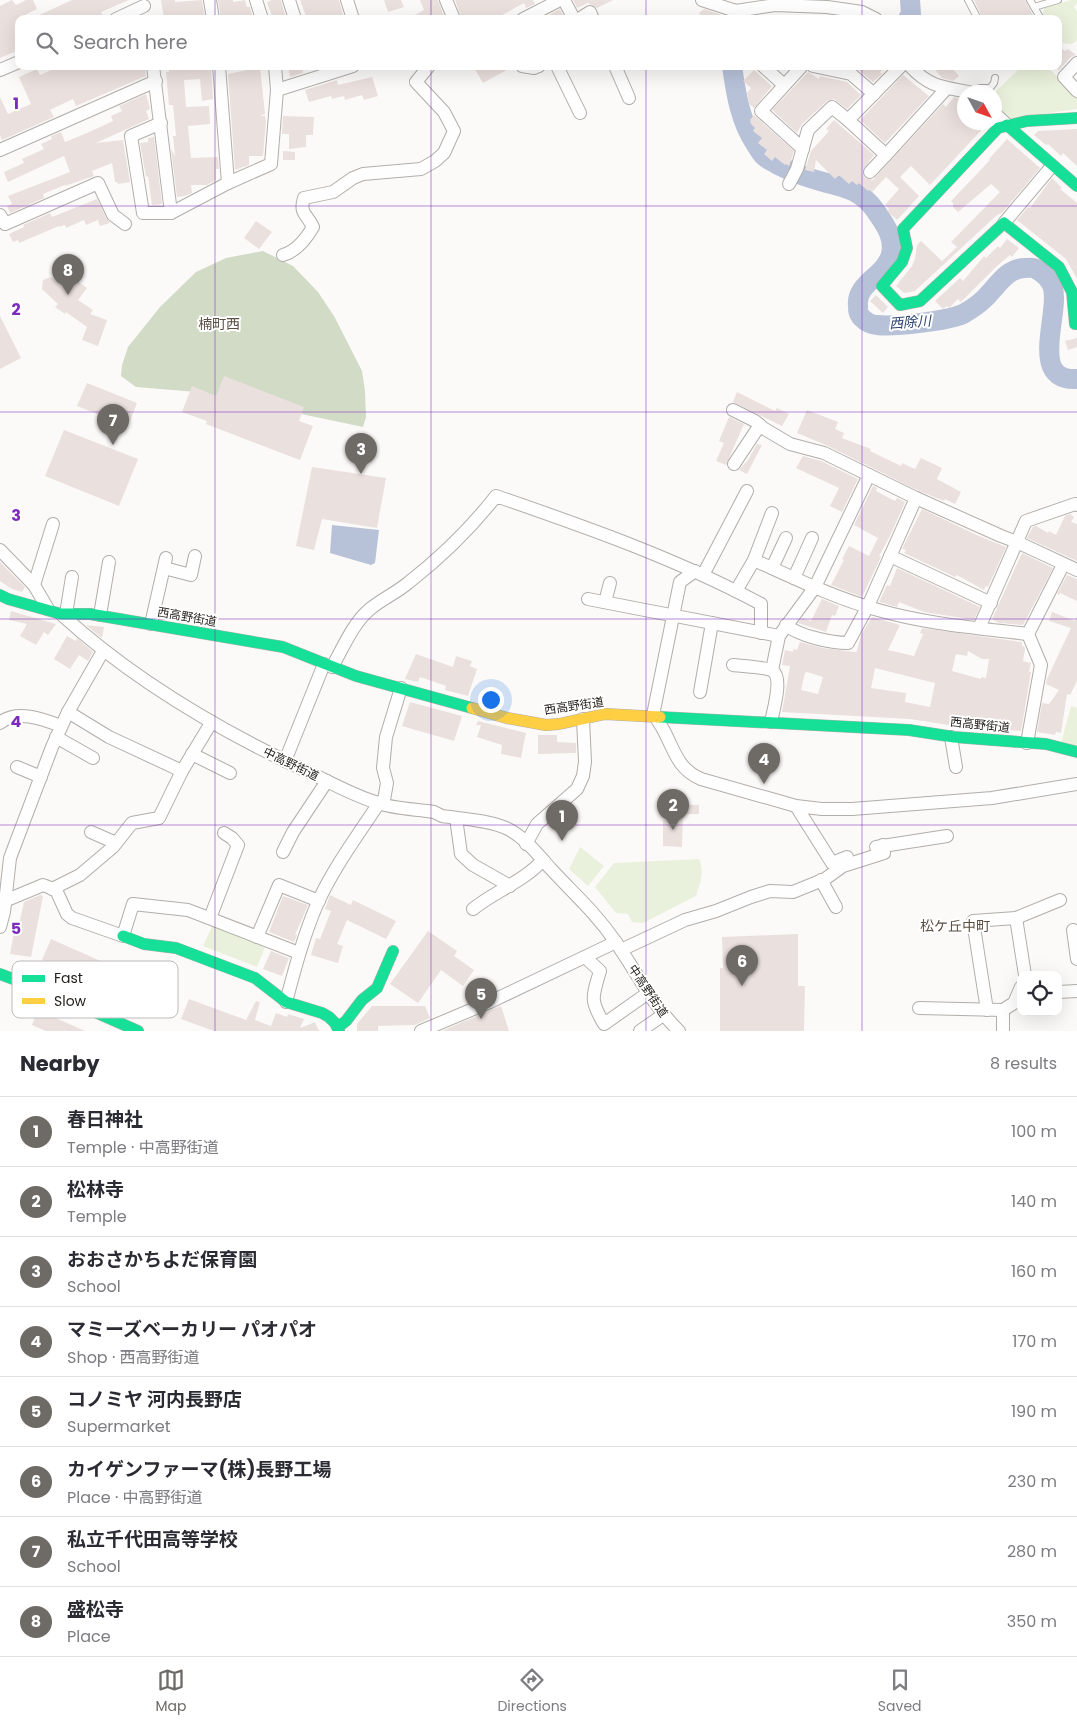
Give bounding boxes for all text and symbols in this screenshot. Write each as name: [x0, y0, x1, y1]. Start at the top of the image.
search box: [15, 15, 1062, 70]
icon: search: [33, 29, 61, 57]
text: Search here: [73, 29, 187, 56]
north arrow: [957, 85, 1002, 130]
text: 1: [13, 92, 19, 115]
pin: 8: [52, 254, 84, 295]
text: 2: [11, 298, 21, 321]
water label: 西除川: [888, 310, 934, 333]
district label: 楠町西: [198, 314, 240, 334]
pin: 7: [97, 404, 129, 445]
pin: 3: [345, 433, 377, 474]
text: 3: [11, 504, 21, 527]
street label: 西高野街道: [156, 603, 218, 630]
your location: [478, 687, 504, 713]
street label: 西高野街道: [543, 693, 605, 718]
text: 4: [11, 710, 22, 733]
street label: 西高野街道: [949, 713, 1011, 736]
street label: 中高野街道: [261, 743, 322, 784]
pin: 4: [748, 743, 780, 784]
pin: 2: [657, 789, 689, 830]
pin: 1: [546, 800, 578, 841]
district label: 松ケ丘中町: [920, 916, 990, 936]
text: 5: [11, 917, 21, 940]
pin: 6: [726, 945, 758, 986]
legend: [12, 961, 178, 1018]
street label: 中高野街道: [625, 961, 672, 1020]
text: Fast: [54, 968, 83, 988]
map controls: [1017, 971, 1062, 1016]
button: locate: [1017, 971, 1062, 1016]
pin: 5: [465, 978, 497, 1019]
text: Slow: [54, 991, 87, 1011]
text: Nearby: [20, 1049, 100, 1078]
text: 8 results: [990, 1052, 1057, 1075]
text: 春日神社: [67, 1106, 143, 1133]
text: 1: [33, 1120, 39, 1143]
text: 100 m: [1011, 1120, 1057, 1143]
text: Temple · 中高野街道: [67, 1136, 219, 1159]
text: 松林寺: [67, 1176, 124, 1203]
text: 2: [31, 1190, 41, 1213]
text: 140 m: [1011, 1190, 1057, 1213]
text: Temple: [67, 1205, 127, 1228]
text: おおさかちよだ保育園: [67, 1246, 257, 1273]
text: 3: [31, 1260, 41, 1283]
text: 160 m: [1011, 1260, 1057, 1283]
text: School: [67, 1275, 121, 1298]
text: マミーズベーカリー パオパオ: [67, 1316, 317, 1343]
text: 4: [31, 1330, 41, 1353]
text: 170 m: [1012, 1330, 1057, 1353]
text: Shop · 西高野街道: [67, 1346, 200, 1369]
text: コノミヤ 河内長野店: [67, 1386, 242, 1413]
text: 5: [31, 1400, 41, 1423]
text: 190 m: [1011, 1400, 1057, 1423]
text: Supermarket: [67, 1415, 171, 1438]
text: カイゲンファーマ(株)長野工場: [67, 1456, 332, 1483]
text: 6: [31, 1470, 41, 1493]
text: 230 m: [1008, 1470, 1057, 1493]
text: Place · 中高野街道: [67, 1486, 203, 1509]
text: 私立千代田高等学校: [67, 1526, 238, 1553]
text: 7: [32, 1540, 40, 1563]
text: 280 m: [1007, 1540, 1057, 1563]
text: School: [67, 1555, 121, 1578]
text: 盛松寺: [67, 1596, 124, 1623]
text: 8: [31, 1610, 41, 1633]
text: 350 m: [1007, 1610, 1057, 1633]
text: Place: [67, 1625, 111, 1648]
tab: Map: [155, 1666, 186, 1717]
tab: Directions: [497, 1666, 567, 1717]
tab: Saved: [878, 1666, 922, 1717]

